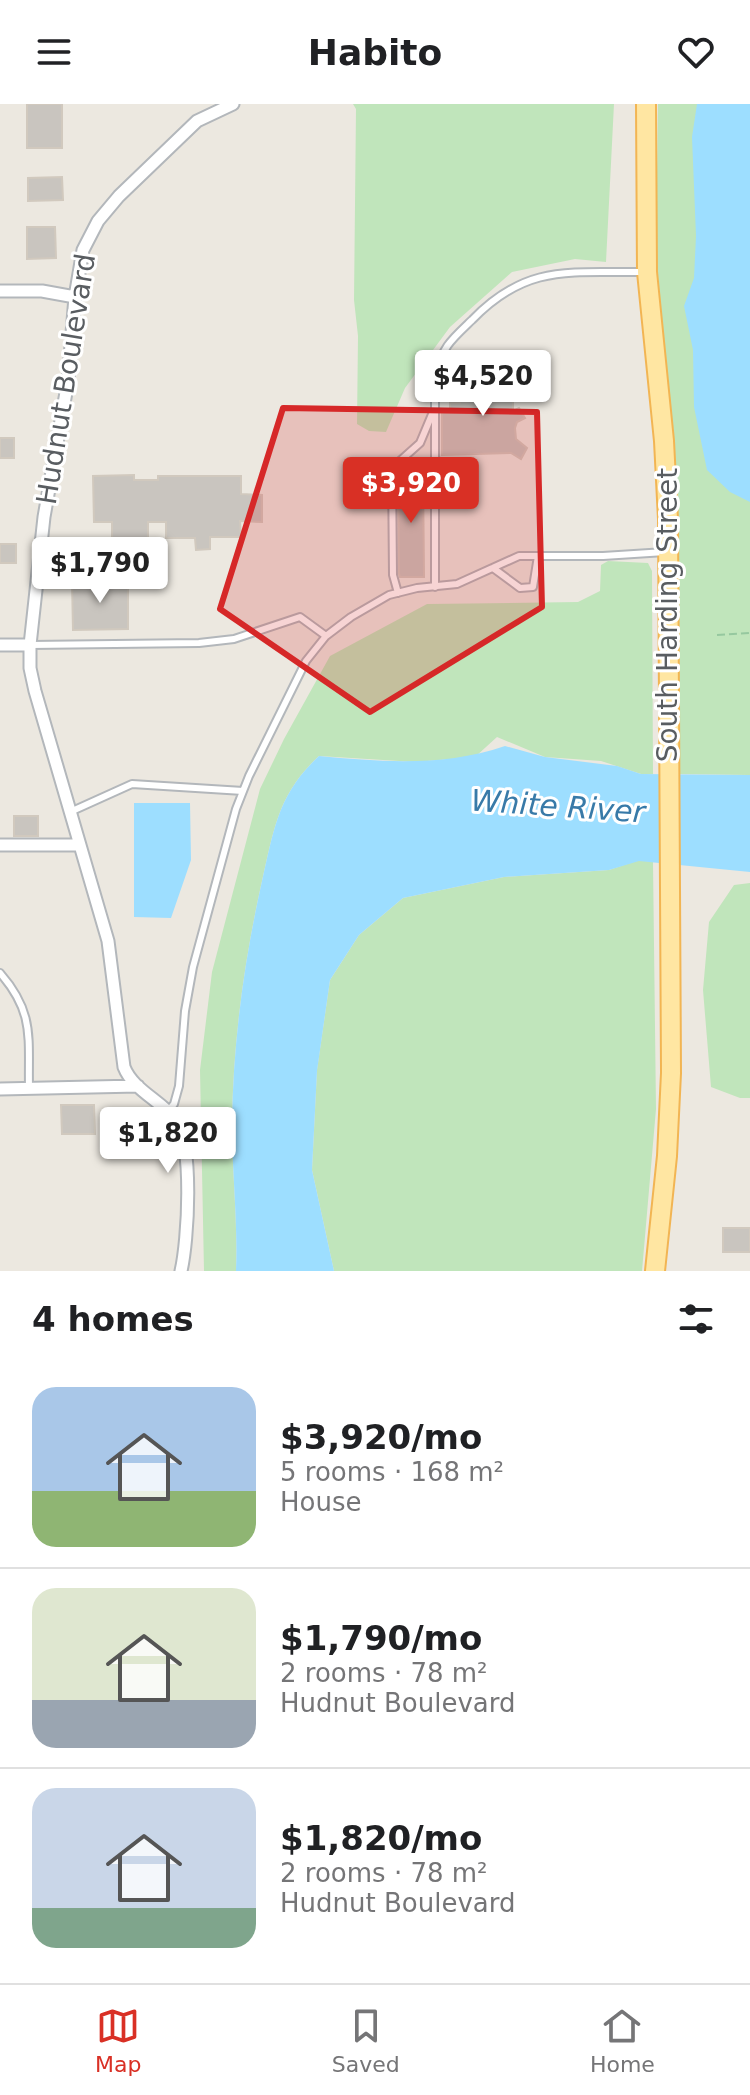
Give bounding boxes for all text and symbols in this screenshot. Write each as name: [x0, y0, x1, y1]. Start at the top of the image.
icon: menu: [32, 30, 76, 74]
icon: heart: [674, 30, 718, 74]
text: Habito: [308, 32, 442, 73]
street label: Hudnut Boulevard: [30, 251, 102, 507]
pin: $4,520: [418, 350, 548, 418]
text: $4,520: [433, 361, 533, 391]
pin: $3,920: [346, 457, 476, 525]
text: $3,920: [361, 468, 461, 498]
street label: South Harding Street: [651, 468, 684, 762]
pin: $1,790: [35, 537, 165, 605]
text: $1,790: [50, 548, 150, 578]
water label: White River: [470, 782, 648, 830]
pin: $1,820: [103, 1107, 233, 1175]
text: $1,820: [118, 1118, 218, 1148]
icon: filters: [674, 1297, 718, 1341]
text: 4 homes: [32, 1299, 194, 1339]
text: $3,920/mo: [280, 1417, 482, 1457]
icon: home: [96, 1419, 192, 1515]
text: 5 rooms · 168 m²: [280, 1457, 504, 1487]
text: House: [280, 1487, 361, 1517]
text: $1,790/mo: [280, 1618, 482, 1658]
icon: home: [96, 1620, 192, 1716]
text: 2 rooms · 78 m²: [280, 1658, 488, 1688]
text: Hudnut Boulevard: [280, 1688, 515, 1718]
text: $1,820/mo: [280, 1818, 482, 1858]
icon: home: [96, 1820, 192, 1916]
text: 2 rooms · 78 m²: [280, 1858, 488, 1888]
text: Hudnut Boulevard: [280, 1888, 515, 1918]
tab: Map: [95, 2004, 142, 2077]
tab: Saved: [332, 2004, 400, 2077]
tab: Home: [590, 2004, 655, 2077]

